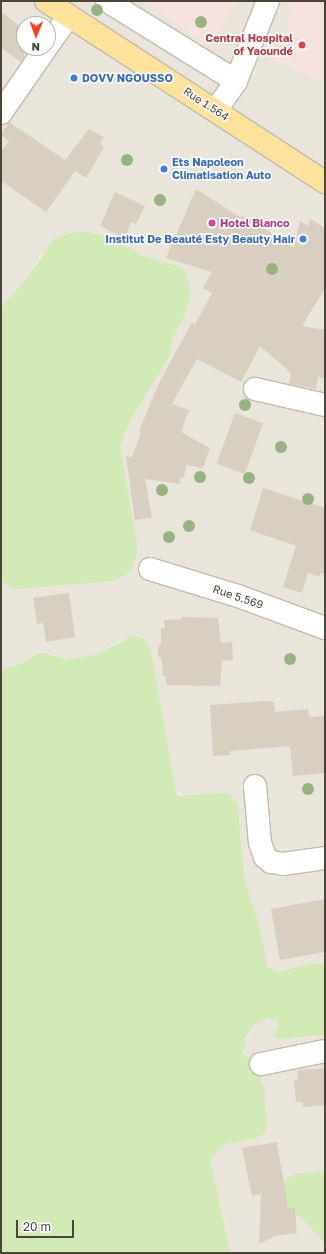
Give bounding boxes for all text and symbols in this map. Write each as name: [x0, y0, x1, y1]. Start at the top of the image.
north arrow: [16, 16, 56, 56]
place label: Central Hospital of Yaoundé: [205, 32, 293, 58]
marker: Central Hospital of Yaoundé: [296, 39, 308, 51]
text: N: [31, 41, 40, 54]
place label: DOVV NGOUSSO: [82, 71, 173, 85]
marker: DOVV NGOUSSO: [69, 73, 79, 83]
street label: Rue 1.564: [181, 84, 231, 124]
place label: Ets Napoleon Climatisation Auto: [172, 156, 271, 182]
marker: Ets Napoleon Climatisation Auto: [159, 164, 169, 174]
place label: Hotel Blanco: [220, 216, 290, 230]
marker: Hotel Blanco: [207, 218, 217, 228]
place label: Institut De Beauté Esty Beauty Hair: [105, 232, 295, 246]
marker: Institut De Beauté Esty Beauty Hair: [298, 234, 308, 244]
street label: Rue 5.569: [211, 582, 265, 612]
scale bar: [18, 1212, 76, 1238]
text: 20 m: [23, 1219, 51, 1234]

